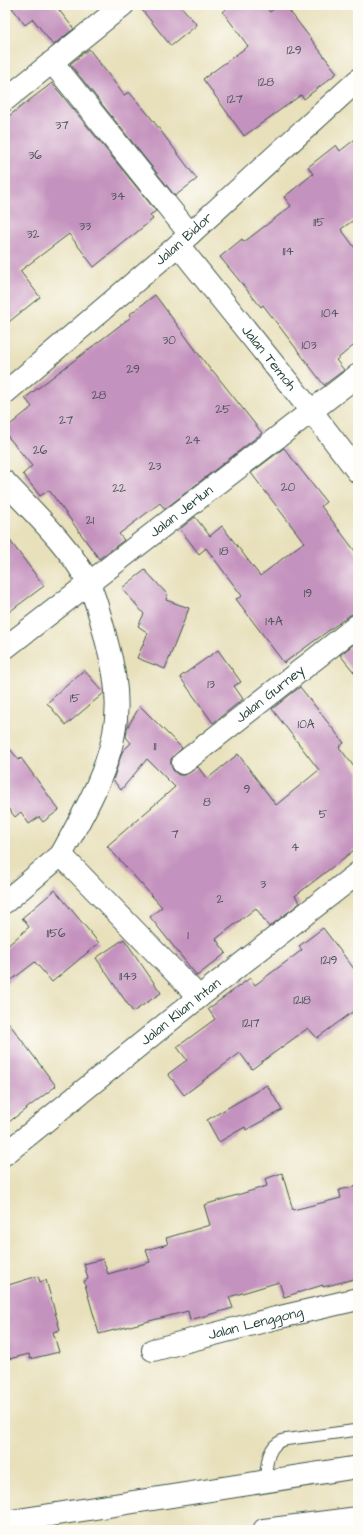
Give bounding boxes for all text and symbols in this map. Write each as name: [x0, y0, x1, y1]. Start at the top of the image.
house number: 129: [286, 42, 302, 59]
house number: 128: [258, 74, 274, 91]
house number: 127: [227, 91, 244, 108]
house number: 37: [55, 117, 69, 134]
house number: 36: [28, 147, 42, 164]
house number: 34: [111, 188, 125, 205]
street label: Jalan Bidor: [151, 208, 217, 270]
house number: 115: [313, 214, 325, 231]
house number: 33: [79, 218, 91, 235]
house number: 32: [27, 226, 40, 243]
house number: 114: [282, 243, 294, 260]
house number: 104: [321, 305, 339, 322]
street label: Jalan Temoh: [236, 321, 301, 395]
house number: 30: [162, 332, 176, 349]
house number: 103: [301, 337, 317, 354]
house number: 29: [126, 361, 140, 378]
house number: 28: [92, 387, 107, 404]
house number: 25: [215, 401, 231, 418]
house number: 27: [59, 412, 74, 429]
house number: 24: [185, 432, 201, 449]
house number: 26: [33, 442, 48, 459]
house number: 23: [149, 458, 161, 475]
house number: 20: [281, 479, 296, 496]
house number: 22: [112, 480, 126, 497]
street label: Jalan Jerlun: [145, 481, 217, 543]
house number: 21: [86, 512, 95, 529]
house number: 18: [219, 543, 229, 560]
house number: 19: [304, 585, 312, 602]
house number: 14A: [265, 613, 283, 630]
street label: Jalan Gurney: [231, 660, 309, 728]
house number: 13: [207, 676, 215, 693]
house number: 15: [70, 690, 81, 707]
house number: 10A: [298, 716, 315, 733]
house number: 11: [153, 738, 157, 755]
house number: 9: [244, 781, 251, 798]
house number: 8: [203, 794, 211, 811]
house number: 5: [319, 806, 328, 823]
house number: 7: [171, 826, 179, 843]
house number: 4: [291, 839, 299, 856]
house number: 3: [260, 876, 266, 893]
house number: 2: [217, 891, 224, 908]
house number: 1156: [46, 925, 66, 942]
house number: 1: [187, 927, 189, 944]
house number: 1219: [321, 952, 338, 969]
house number: 1143: [119, 968, 137, 985]
street label: Jalan Klian Intan: [136, 973, 225, 1050]
house number: 1218: [293, 992, 311, 1009]
house number: 1217: [242, 1015, 260, 1032]
street label: Jalan Lenggong: [206, 1302, 305, 1345]

